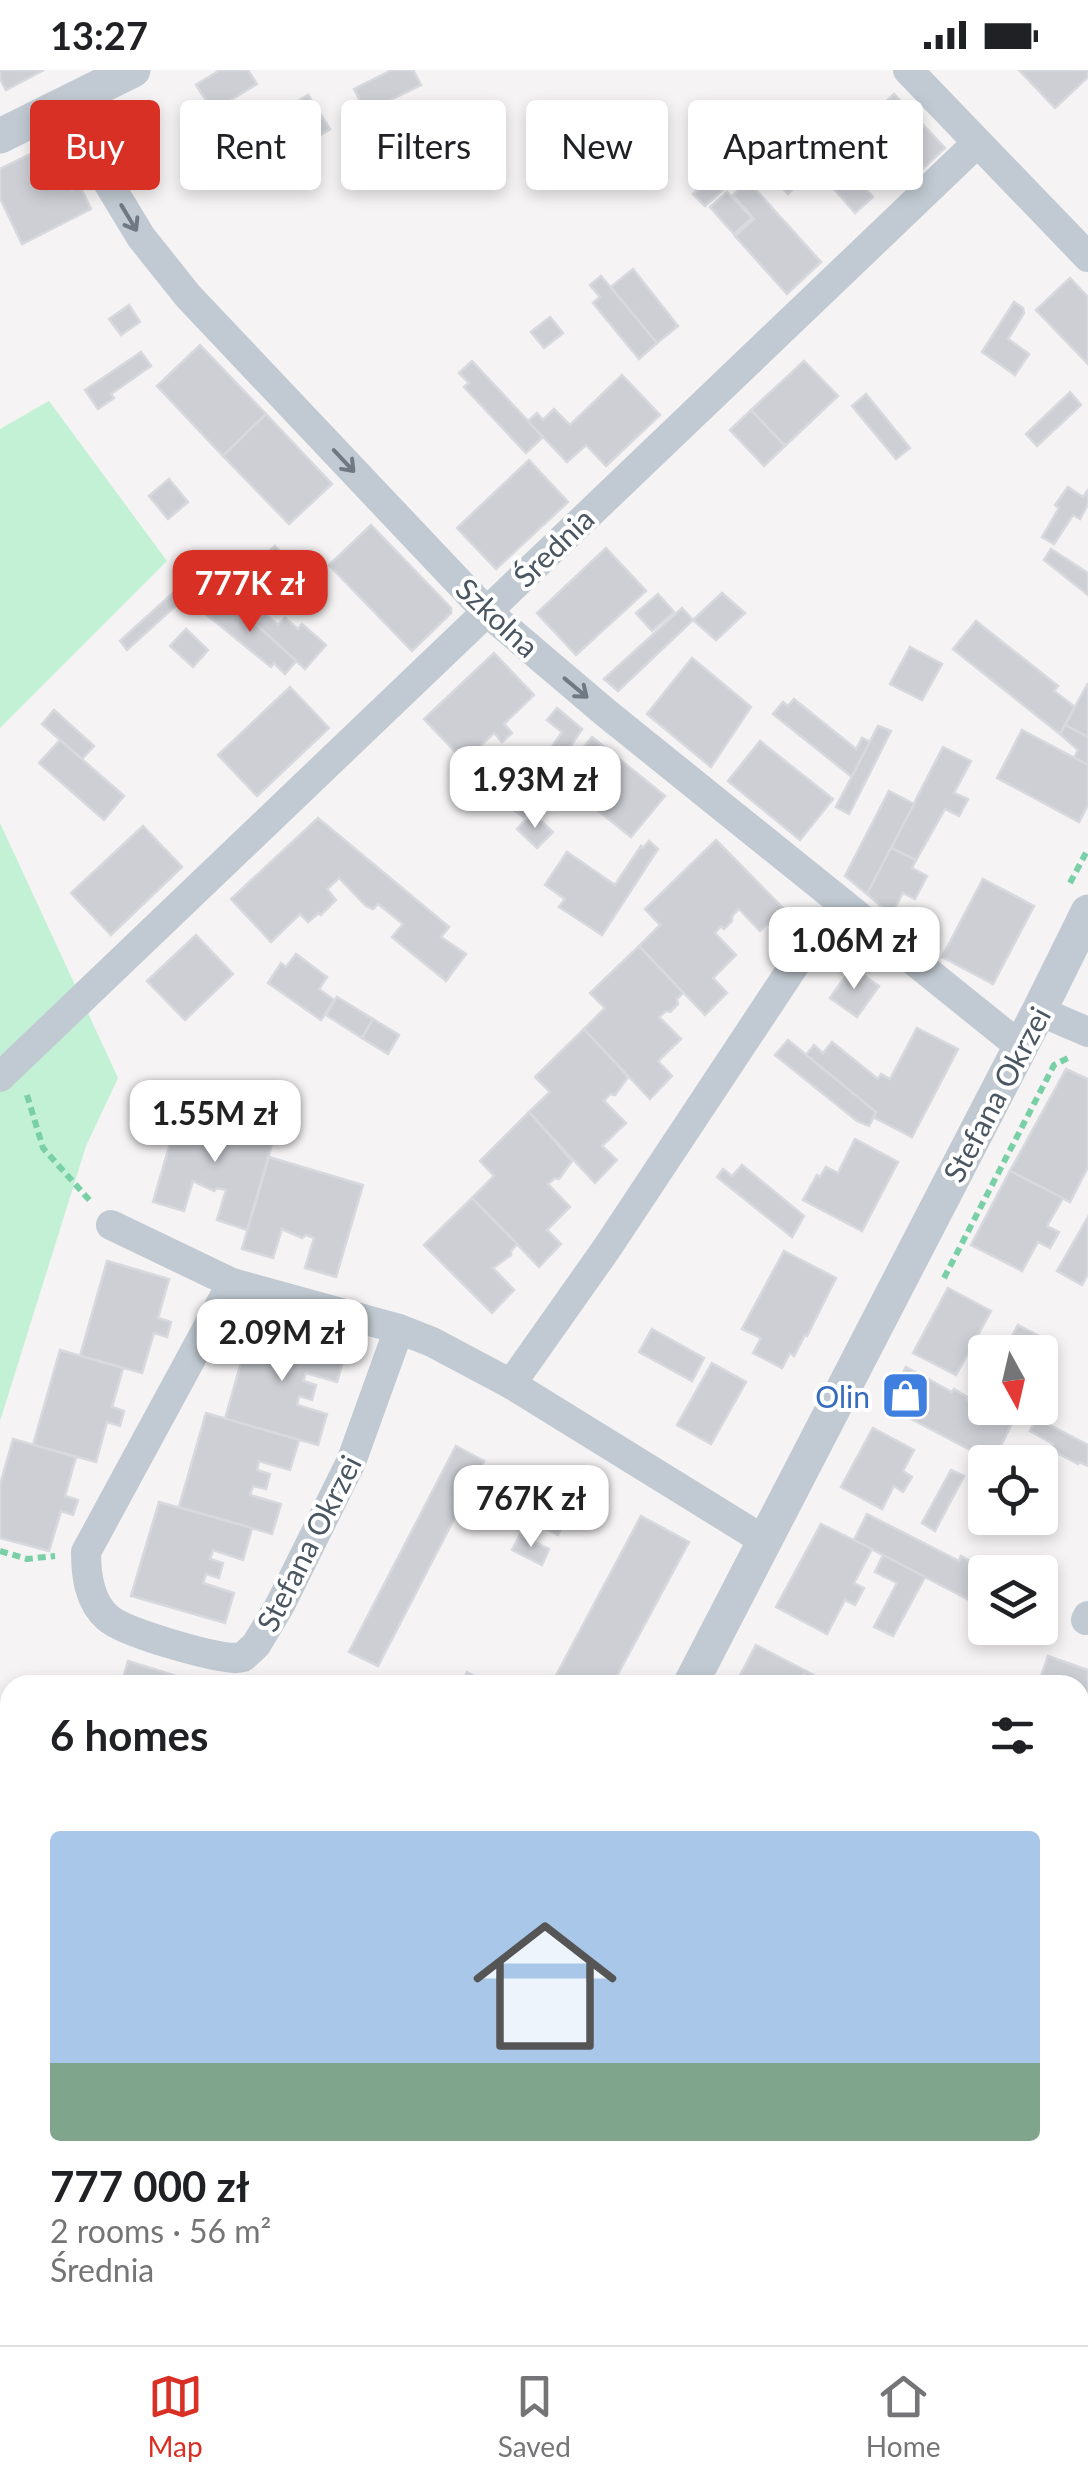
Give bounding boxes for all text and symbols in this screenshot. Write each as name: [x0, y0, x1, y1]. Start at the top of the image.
text: 13:27: [50, 12, 148, 58]
chip: Buy: [30, 100, 160, 190]
chip: Rent: [180, 100, 321, 190]
chip: Filters: [341, 100, 506, 190]
chip: New: [526, 100, 668, 190]
chip: Apartment: [688, 100, 923, 190]
one-way arrow: [119, 203, 139, 232]
one-way arrow: [332, 448, 355, 473]
street label: Średnia: [505, 500, 601, 594]
pin: 777K zł: [158, 550, 342, 635]
text: 777K zł: [195, 563, 305, 602]
street label: Szkolna: [449, 570, 547, 664]
one-way arrow: [563, 676, 589, 698]
pin: 1.93M zł: [432, 746, 638, 831]
text: 1.93M zł: [472, 759, 598, 798]
pin: 1.06M zł: [751, 907, 957, 992]
text: 1.06M zł: [791, 920, 917, 959]
street label: Stefana Okrzei: [935, 1000, 1057, 1188]
pin: 1.55M zł: [112, 1080, 318, 1165]
text: 1.55M zł: [152, 1093, 278, 1132]
pin: 2.09M zł: [179, 1299, 385, 1384]
text: 2.09M zł: [219, 1312, 345, 1351]
north arrow: [968, 1335, 1058, 1425]
map controls: [968, 1335, 1058, 1645]
shop icon: Olin: [879, 1370, 931, 1422]
place label: Olin: [815, 1378, 870, 1414]
button: locate: [968, 1445, 1058, 1535]
street label: Stefana Okrzei: [248, 1449, 368, 1637]
pin: 767K zł: [439, 1465, 623, 1550]
text: 767K zł: [476, 1478, 586, 1517]
button: layers: [968, 1555, 1058, 1645]
icon: filters: [985, 1708, 1040, 1763]
text: 6 homes: [50, 1710, 208, 1760]
icon: home: [455, 1896, 635, 2076]
text: 777 000 zł: [50, 2161, 250, 2211]
text: 2 rooms · 56 m²: [50, 2211, 271, 2250]
text: Średnia: [50, 2250, 154, 2289]
tab: Map: [148, 2369, 203, 2463]
tab: Saved: [498, 2369, 571, 2463]
tab: Home: [866, 2369, 940, 2463]

